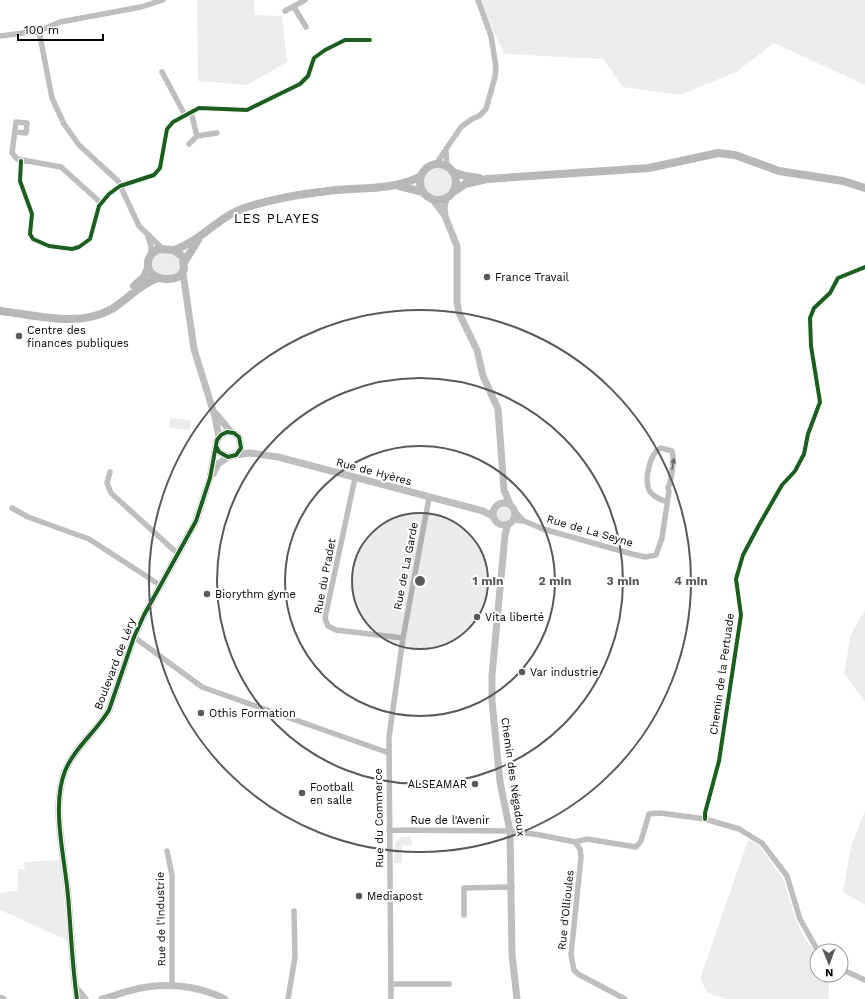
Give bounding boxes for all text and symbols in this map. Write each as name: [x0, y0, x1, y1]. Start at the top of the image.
scale bar: [18, 16, 103, 42]
text: 100 m: [24, 23, 59, 37]
district label: LES PLAYES: [234, 211, 320, 226]
place label: France Travail: [495, 271, 570, 284]
marker: France Travail: [482, 272, 492, 282]
place label: Centre des finances publiques: [27, 324, 129, 350]
marker: Centre des finances publiques: [14, 331, 24, 341]
street label: Rue de Hyères: [335, 456, 413, 488]
one-way arrow: [670, 458, 676, 470]
street label: Rue de La Seyne: [545, 512, 635, 550]
street label: Rue de La Garde: [391, 521, 421, 611]
street label: Rue du Pradet: [311, 537, 339, 615]
centre of rings: [413, 574, 427, 588]
text: 1 min: [473, 574, 503, 588]
text: 2 min: [539, 574, 571, 588]
text: 3 min: [607, 574, 639, 588]
text: 4 min: [674, 574, 708, 588]
place label: Biorythm gyme: [215, 588, 296, 601]
marker: Biorythm gyme: [202, 589, 212, 599]
place label: Vita liberté: [485, 611, 544, 624]
marker: Vita liberté: [472, 612, 482, 622]
street label: Chemin de la Pertuade: [707, 612, 737, 736]
street label: Boulevard de Léry: [92, 616, 139, 712]
place label: Var industrie: [530, 666, 598, 679]
marker: Var industrie: [517, 667, 527, 677]
place label: Othis Formation: [209, 707, 296, 720]
marker: Othis Formation: [196, 708, 206, 718]
street label: Chemin des Négadoux: [498, 717, 528, 837]
street label: Rue du Commerce: [372, 768, 386, 868]
place label: ALSEAMAR: [408, 778, 467, 791]
marker: ALSEAMAR: [470, 779, 480, 789]
place label: Football en salle: [310, 781, 354, 807]
marker: Football en salle: [297, 788, 307, 798]
street label: Rue de l'Avenir: [411, 814, 490, 827]
street label: Rue d'Ollioules: [555, 869, 577, 951]
street label: Rue de l'Industrie: [154, 872, 168, 966]
place label: Mediapost: [367, 890, 423, 903]
marker: Mediapost: [354, 891, 364, 901]
north arrow: [809, 943, 849, 983]
text: N: [825, 966, 833, 979]

